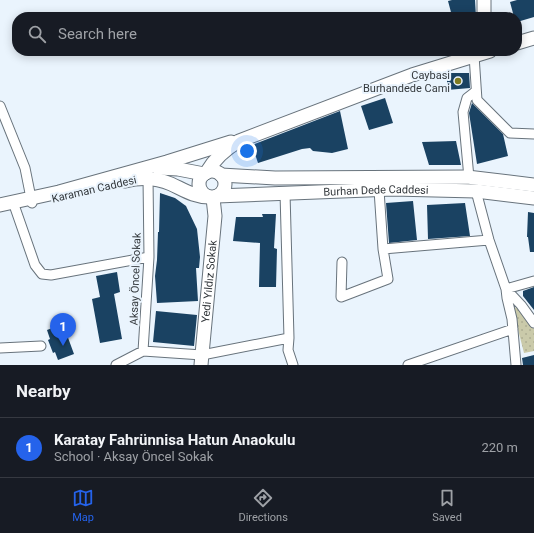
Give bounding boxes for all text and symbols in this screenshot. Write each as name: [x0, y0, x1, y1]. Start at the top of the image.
search box: [12, 12, 522, 56]
icon: search: [26, 23, 48, 45]
text: Search here: [58, 25, 137, 43]
place label: Caybasi Burhandede Cami: [363, 69, 450, 95]
marker: Caybasi Burhandede Cami: [453, 76, 463, 86]
your location: [237, 141, 257, 161]
street label: Karaman Caddesi: [50, 173, 138, 206]
street label: Burhan Dede Caddesi: [323, 183, 429, 199]
street label: Aksay Öncel Sokak: [127, 232, 144, 326]
street label: Yedi Yıldız Sokak: [199, 239, 220, 323]
pin: 1: [50, 313, 76, 346]
text: Nearby: [16, 381, 71, 401]
text: Karatay Fahrünnisa Hatun Anaokulu: [54, 431, 295, 449]
text: 1: [25, 440, 33, 455]
text: 220 m: [481, 440, 518, 455]
text: School · Aksay Öncel Sokak: [54, 449, 213, 464]
tab: Map: [72, 487, 94, 524]
tab: Directions: [238, 487, 288, 524]
tab: Saved: [432, 487, 462, 524]

